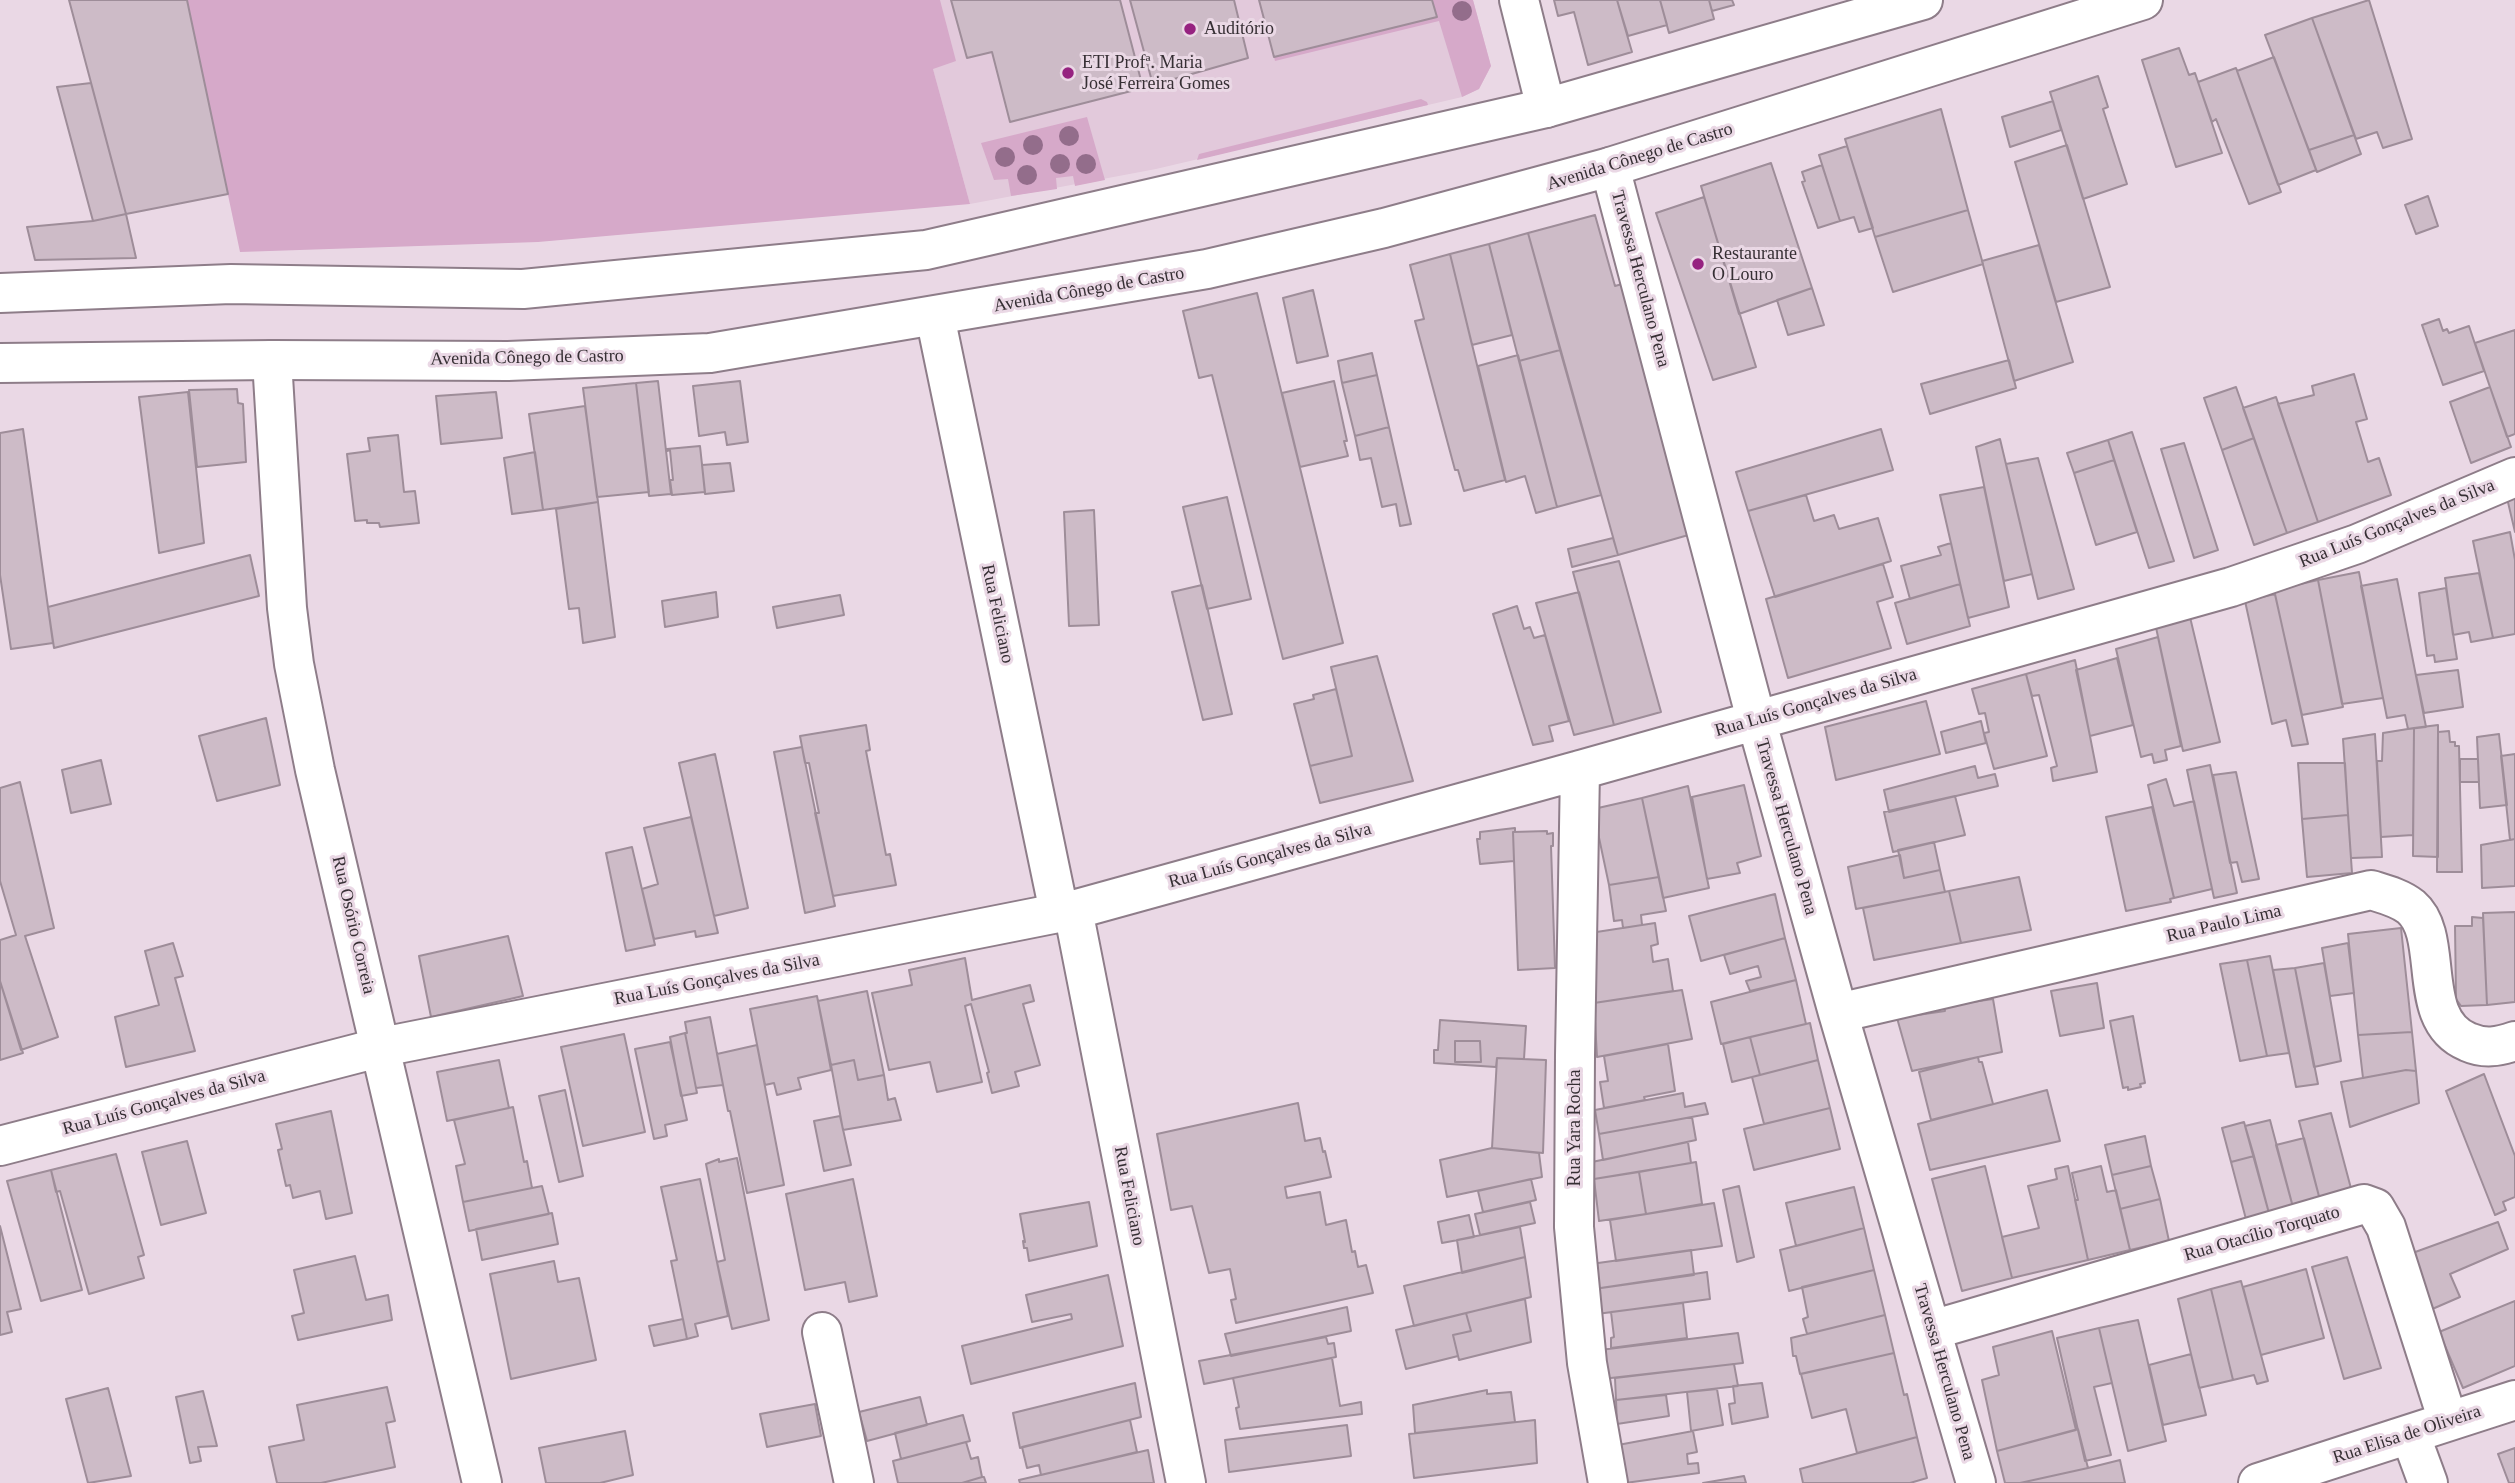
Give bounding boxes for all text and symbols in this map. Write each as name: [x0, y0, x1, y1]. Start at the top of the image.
place label: Auditório: [1204, 18, 1274, 40]
marker: Auditório: [1182, 21, 1198, 37]
place label: ETI Profª. Maria José Ferreira Gomes: [1082, 52, 1230, 94]
marker: ETI Profª. Maria José Ferreira Gomes: [1060, 65, 1076, 81]
street label: Avenida Cônego de Castro: [1545, 118, 1735, 196]
street label: Travessa Herculano Pena: [1606, 188, 1674, 370]
place label: Restaurante O Louro: [1712, 243, 1797, 286]
marker: Restaurante O Louro: [1690, 256, 1706, 272]
street label: Avenida Cônego de Castro: [992, 263, 1186, 317]
street label: Avenida Cônego de Castro: [430, 346, 624, 370]
street label: Rua Luís Gonçalves da Silva: [2296, 475, 2498, 573]
street label: Rua Feliciano: [976, 563, 1018, 665]
street label: Rua Luís Gonçalves da Silva: [1713, 664, 1919, 742]
street label: Travessa Herculano Pena: [1750, 736, 1822, 918]
street label: Rua Luís Gonçalves da Silva: [1166, 819, 1374, 893]
street label: Rua Osório Correia: [327, 854, 379, 996]
street label: Rua Paulo Lima: [2165, 900, 2283, 948]
street label: Rua Luís Gonçalves da Silva: [612, 949, 822, 1011]
street label: Rua Luís Gonçalves da Silva: [60, 1066, 268, 1140]
street label: Rua Yara Rocha: [1564, 1069, 1586, 1187]
street label: Rua Feliciano: [1109, 1145, 1149, 1247]
street label: Rua Otacílio Torquato: [2182, 1201, 2342, 1267]
street label: Travessa Herculano Pena: [1908, 1281, 1980, 1463]
street label: Rua Elisa de Oliveira: [2330, 1401, 2484, 1469]

